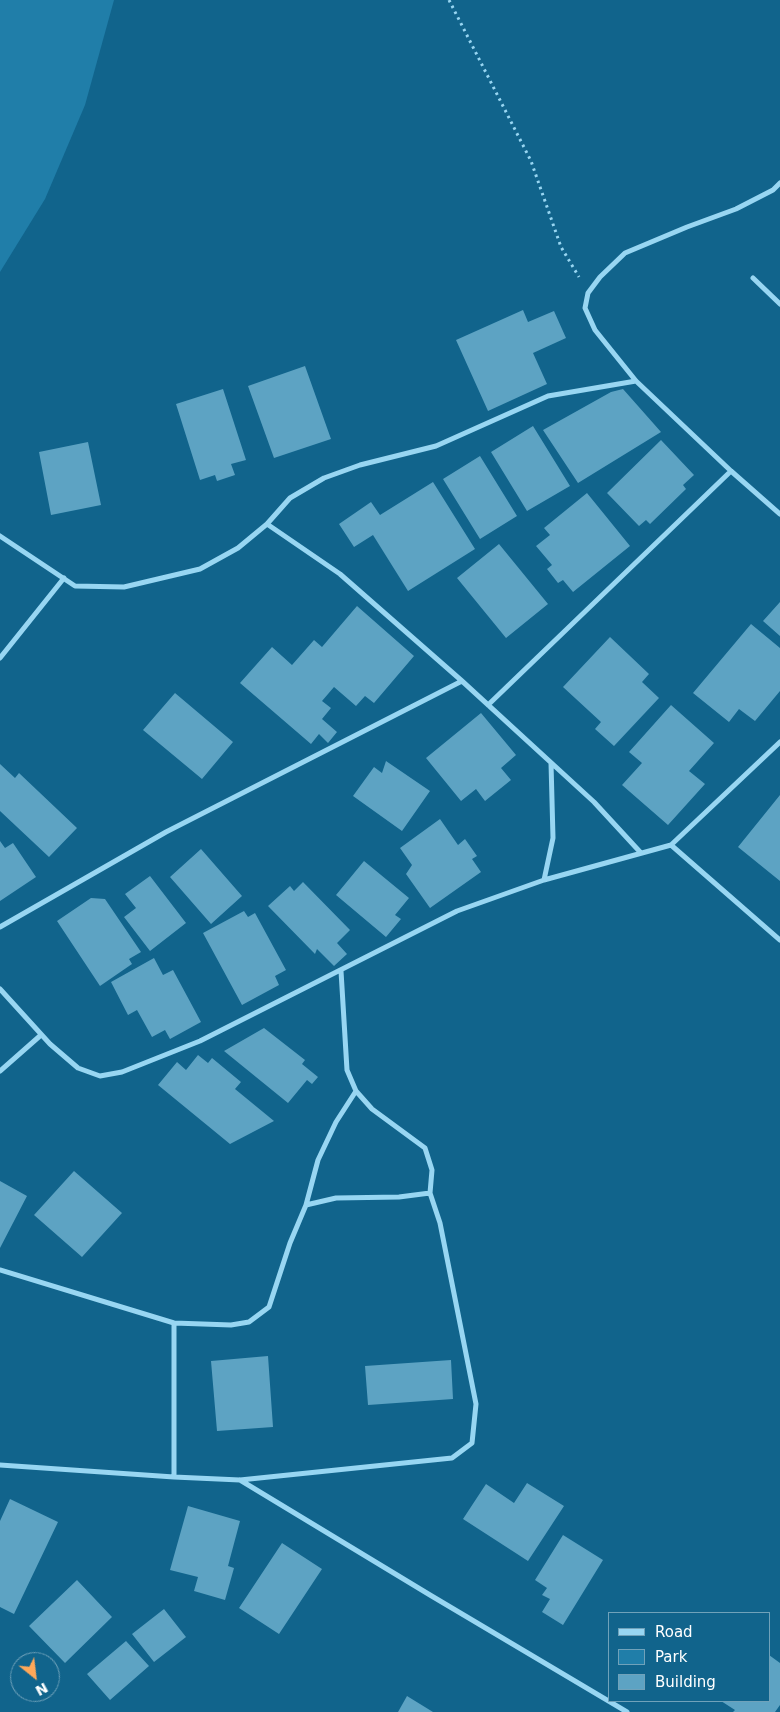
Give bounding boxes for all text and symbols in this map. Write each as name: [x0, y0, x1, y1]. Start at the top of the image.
legend: [608, 1612, 770, 1702]
text: Road: [655, 1623, 693, 1641]
text: Park: [655, 1648, 687, 1666]
north arrow: [10, 1652, 60, 1702]
text: Building: [655, 1673, 716, 1691]
text: N: [33, 1679, 51, 1699]

